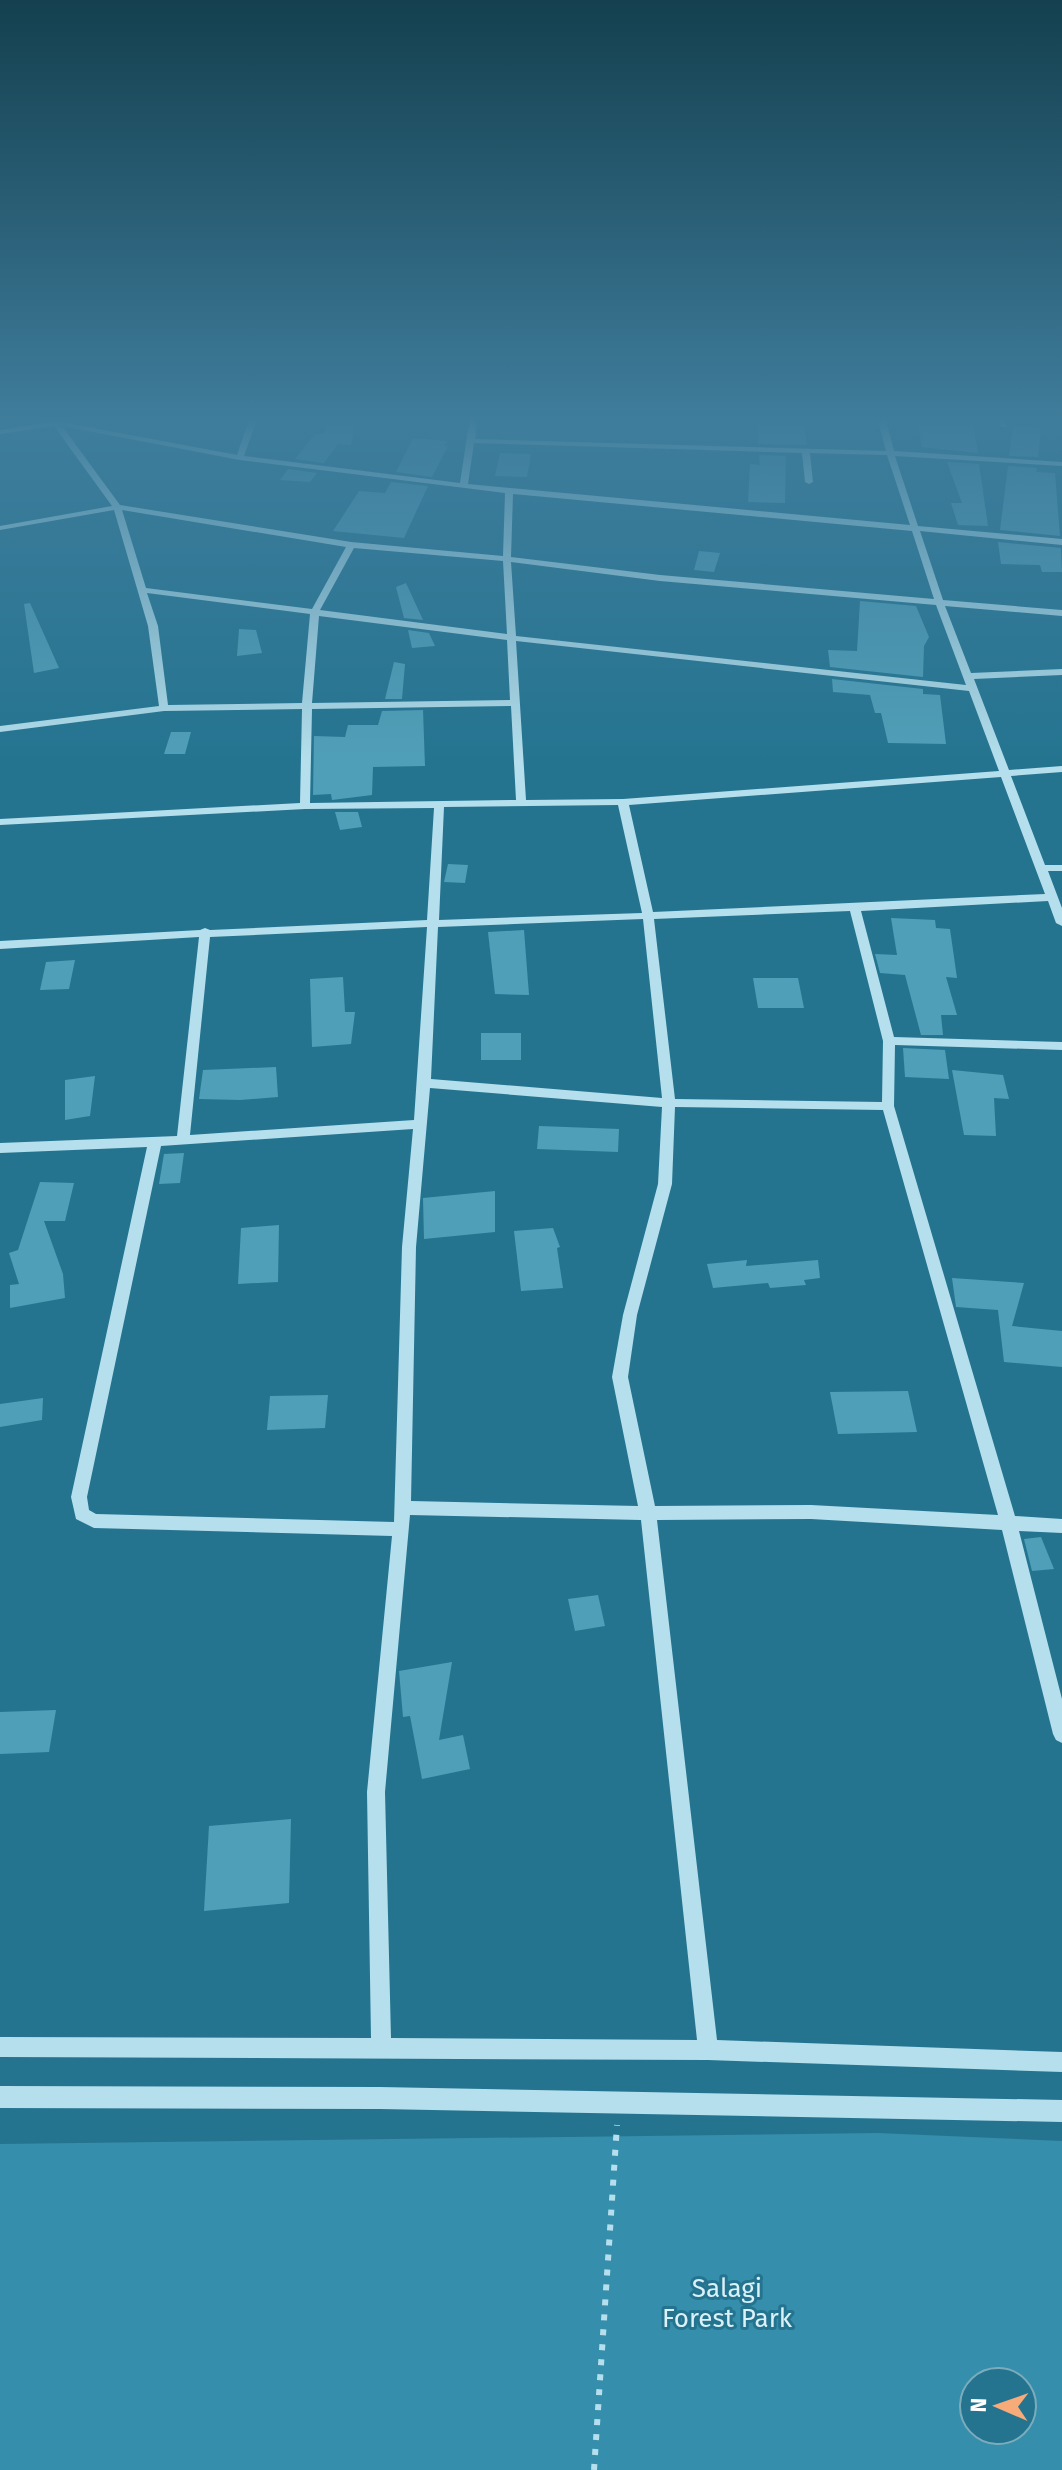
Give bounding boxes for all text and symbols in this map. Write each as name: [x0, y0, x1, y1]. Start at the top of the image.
park label: Salagi Forest Park: [662, 2273, 793, 2334]
north arrow: [958, 2366, 1038, 2446]
text: N: [965, 2398, 992, 2413]

